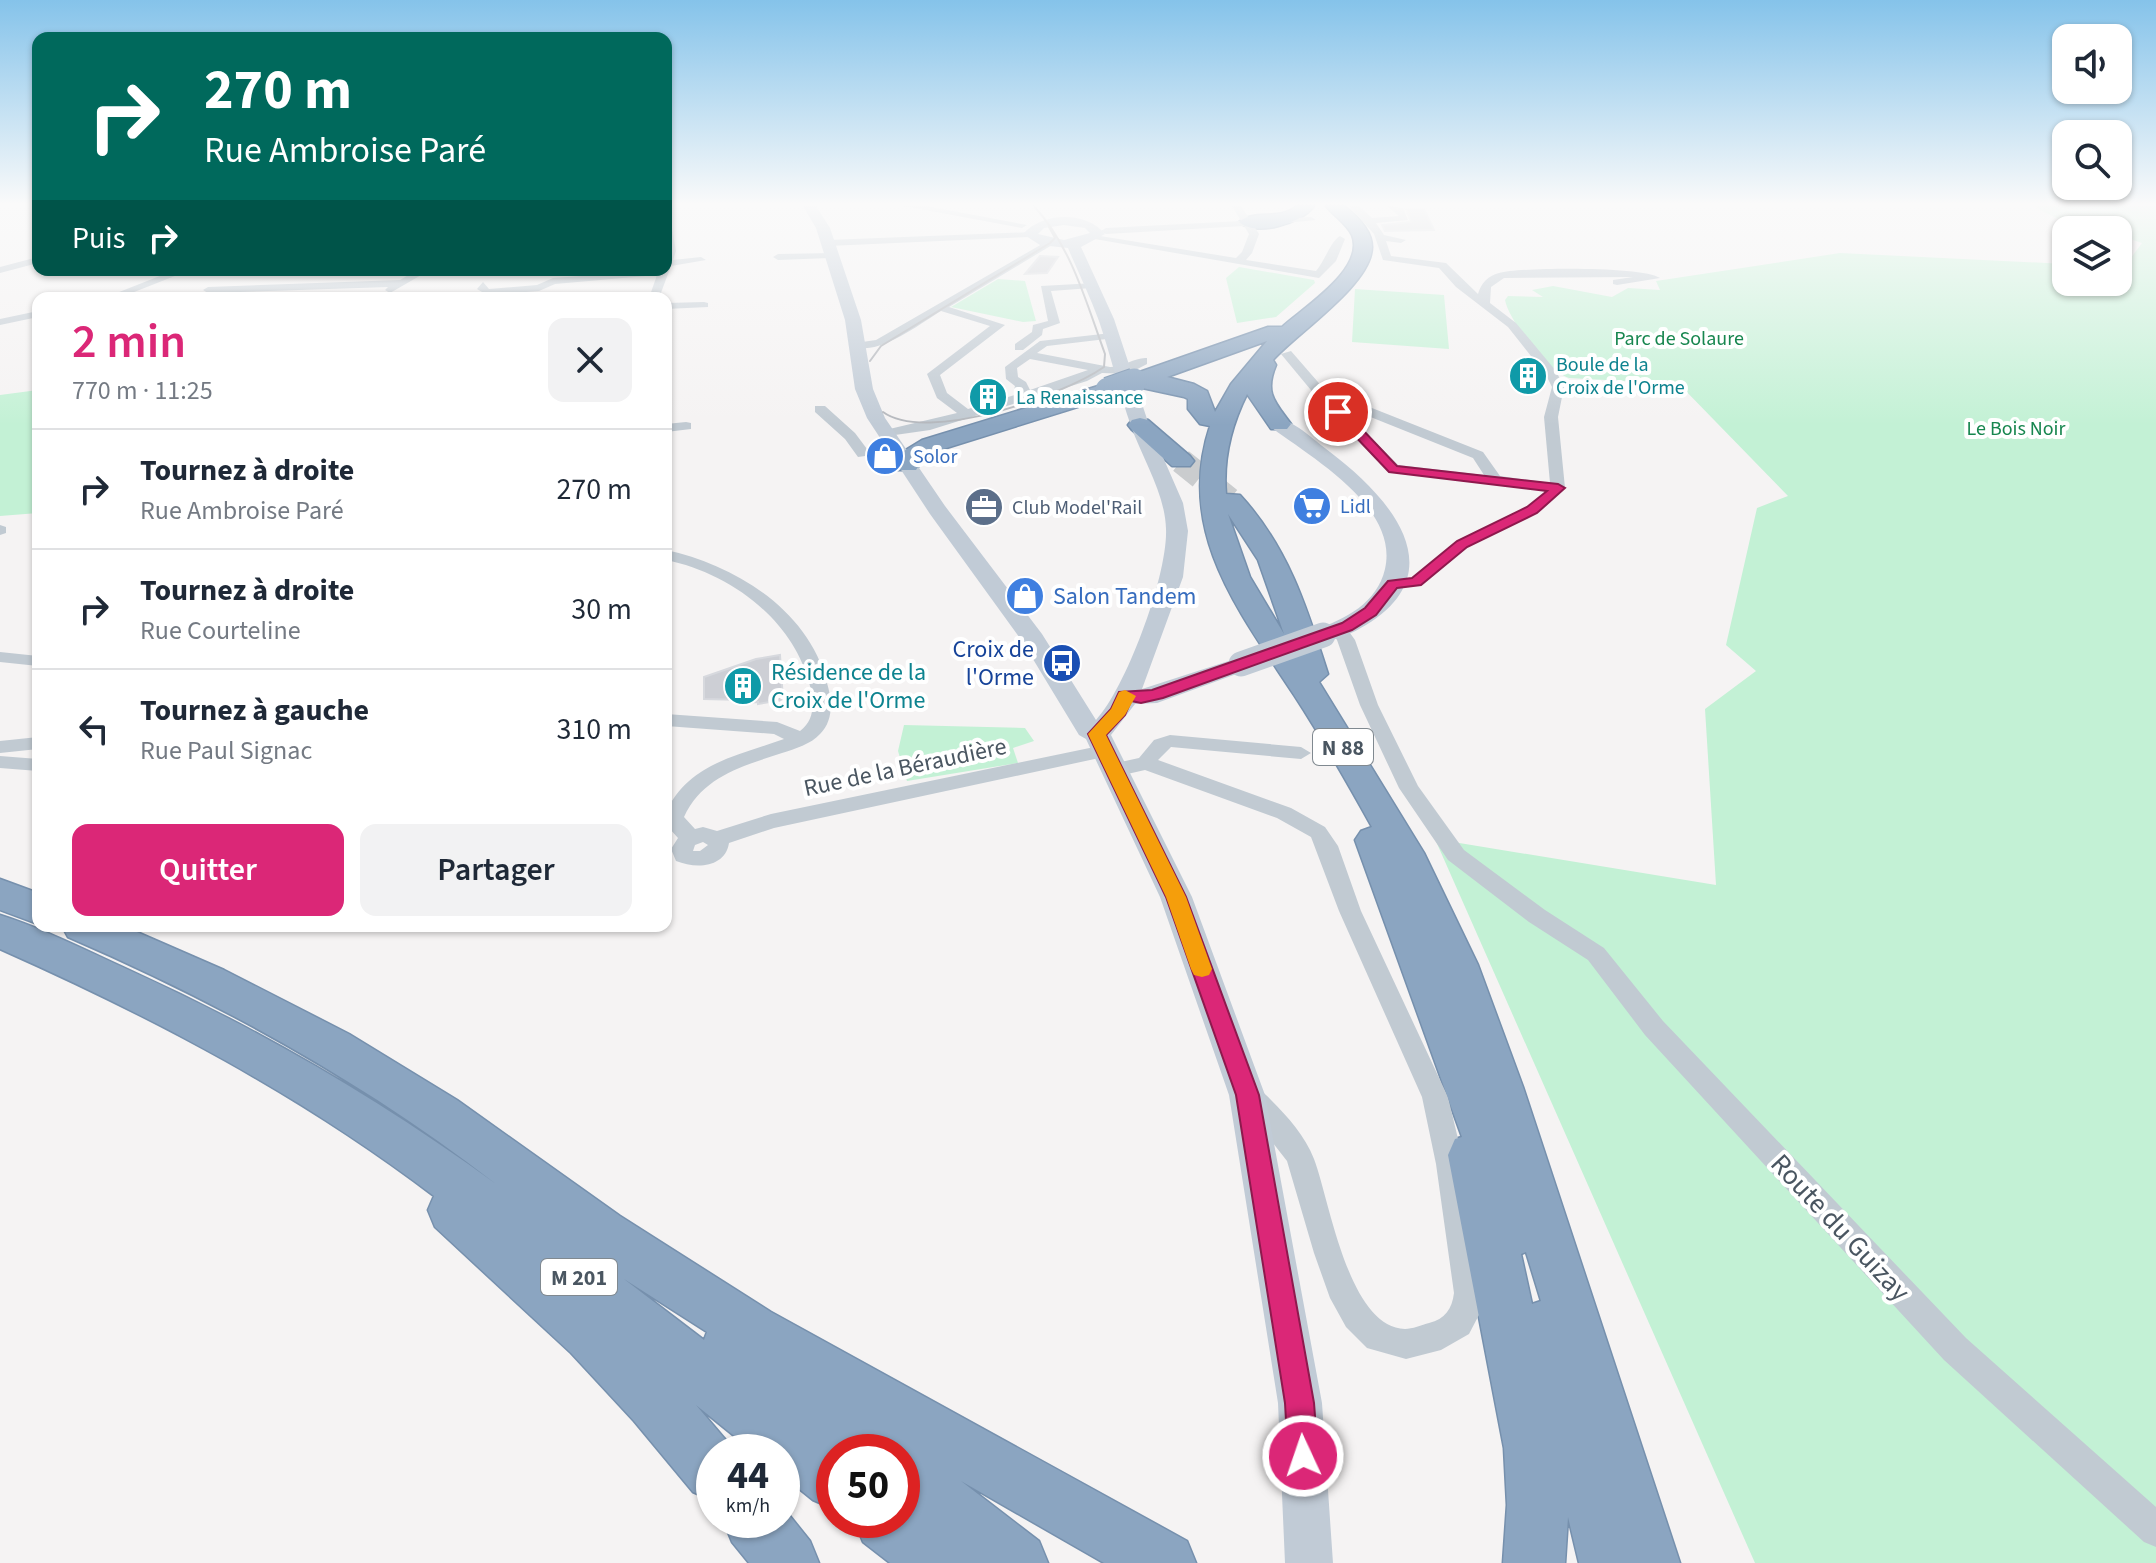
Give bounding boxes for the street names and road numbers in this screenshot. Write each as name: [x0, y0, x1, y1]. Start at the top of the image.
street label: Rue de la Béraudière: [800, 729, 1010, 806]
road number: N 88: [1313, 729, 1373, 765]
street label: Route du Guizay: [1761, 1145, 1919, 1310]
road number: M 201: [541, 1259, 617, 1295]

